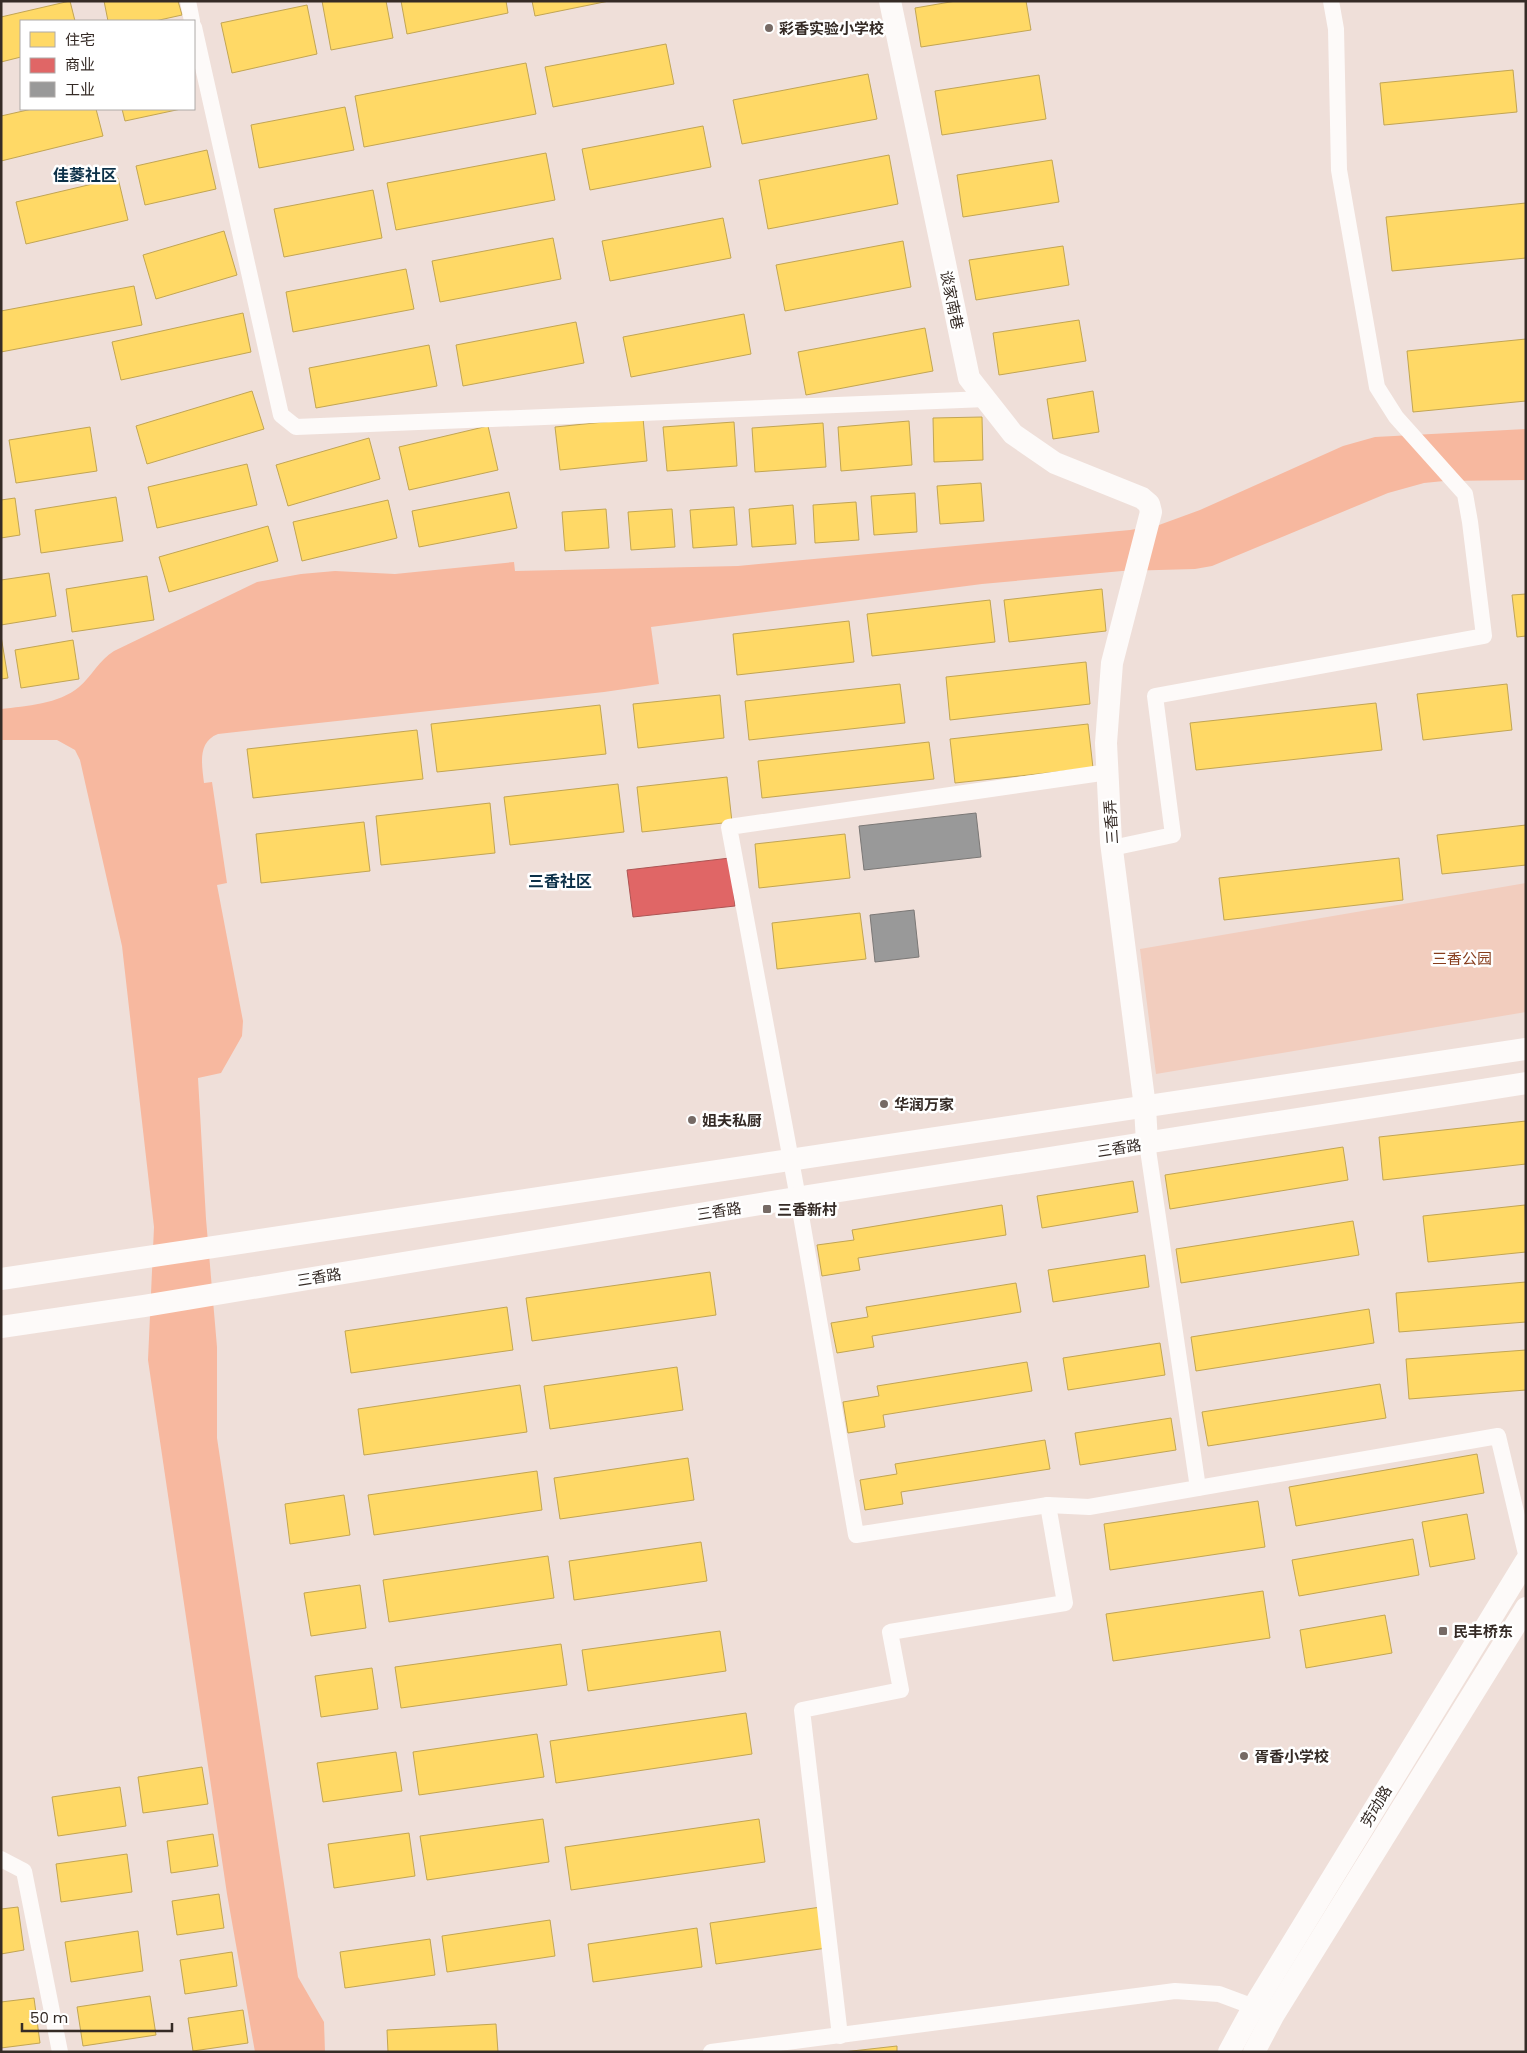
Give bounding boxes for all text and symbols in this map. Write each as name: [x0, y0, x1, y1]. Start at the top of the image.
place label: 彩香实验小学校: [779, 18, 884, 39]
legend: [20, 20, 195, 110]
marker: 彩香实验小学校: [763, 22, 775, 34]
text: 住宅: [65, 29, 95, 50]
text: 商业: [65, 54, 95, 75]
text: 工业: [65, 79, 95, 100]
district label: 佳菱社区: [53, 164, 117, 187]
street label: 谈家南巷: [935, 268, 969, 332]
street label: 三香弄: [1099, 799, 1123, 845]
district label: 三香社区: [528, 870, 592, 893]
park label: 三香公园: [1432, 948, 1492, 969]
place label: 华润万家: [894, 1094, 954, 1115]
marker: 华润万家: [878, 1098, 890, 1110]
place label: 姐夫私厨: [702, 1110, 762, 1131]
marker: 姐夫私厨: [686, 1114, 698, 1126]
street label: 三香路: [1095, 1134, 1143, 1162]
street label: 三香路: [695, 1197, 743, 1225]
place label: 三香新村: [777, 1199, 837, 1220]
marker: 三香新村: [761, 1203, 773, 1215]
street label: 三香路: [295, 1263, 343, 1291]
place label: 民丰桥东: [1453, 1621, 1513, 1642]
marker: 民丰桥东: [1437, 1625, 1449, 1637]
place label: 胥香小学校: [1254, 1746, 1329, 1767]
marker: 胥香小学校: [1238, 1750, 1250, 1762]
street label: 劳动路: [1355, 1781, 1397, 1831]
scale bar: [22, 2000, 172, 2032]
text: 50 m: [30, 2007, 68, 2028]

